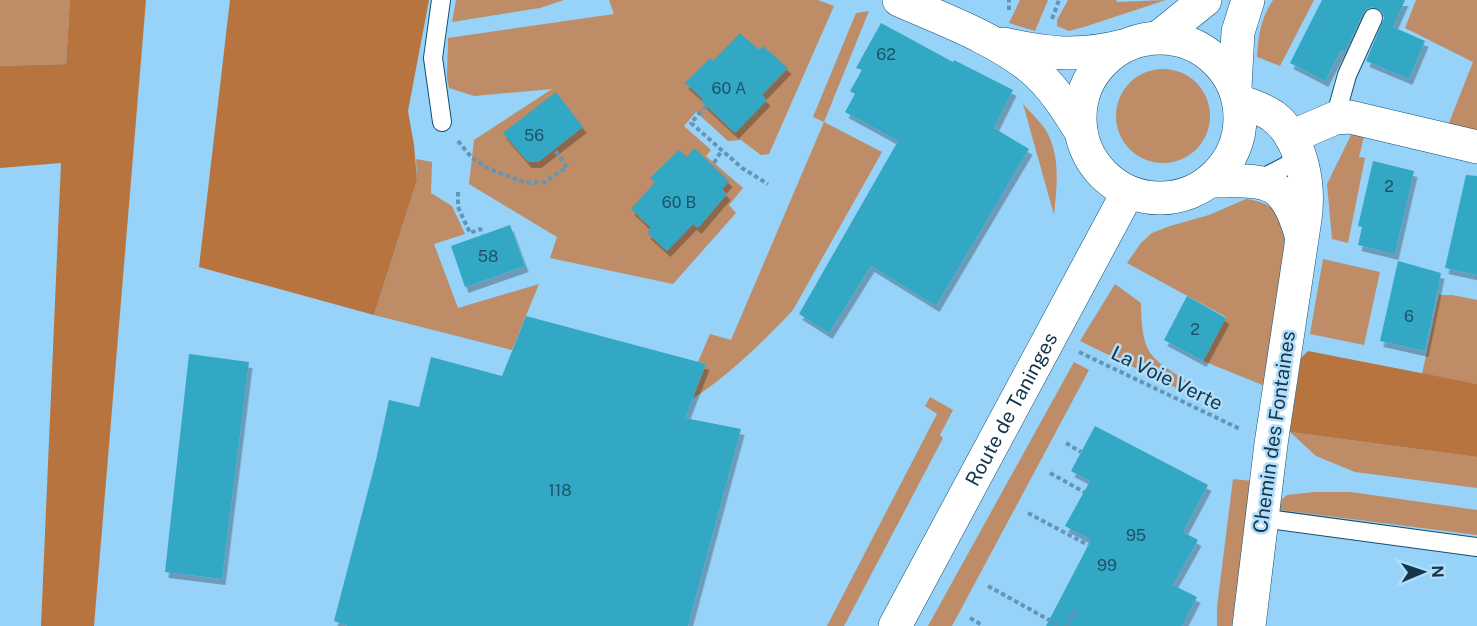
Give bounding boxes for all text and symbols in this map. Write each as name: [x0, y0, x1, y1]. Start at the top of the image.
house number: 62: [876, 45, 896, 64]
house number: 60 A: [712, 79, 746, 98]
house number: 56: [524, 126, 544, 145]
house number: 2: [1384, 177, 1394, 196]
house number: 60 B: [662, 193, 696, 212]
house number: 58: [478, 247, 498, 266]
house number: 6: [1404, 307, 1414, 326]
house number: 2: [1190, 320, 1200, 339]
street label: Route de Taninges: [960, 328, 1062, 490]
street label: Chemin des Fontaines: [1248, 329, 1300, 535]
street label: La Voie Verte: [1107, 341, 1227, 415]
house number: 118: [548, 481, 572, 500]
house number: 95: [1126, 526, 1146, 545]
north arrow: [1393, 542, 1453, 602]
house number: 99: [1097, 556, 1117, 575]
text: N: [1428, 565, 1447, 578]

